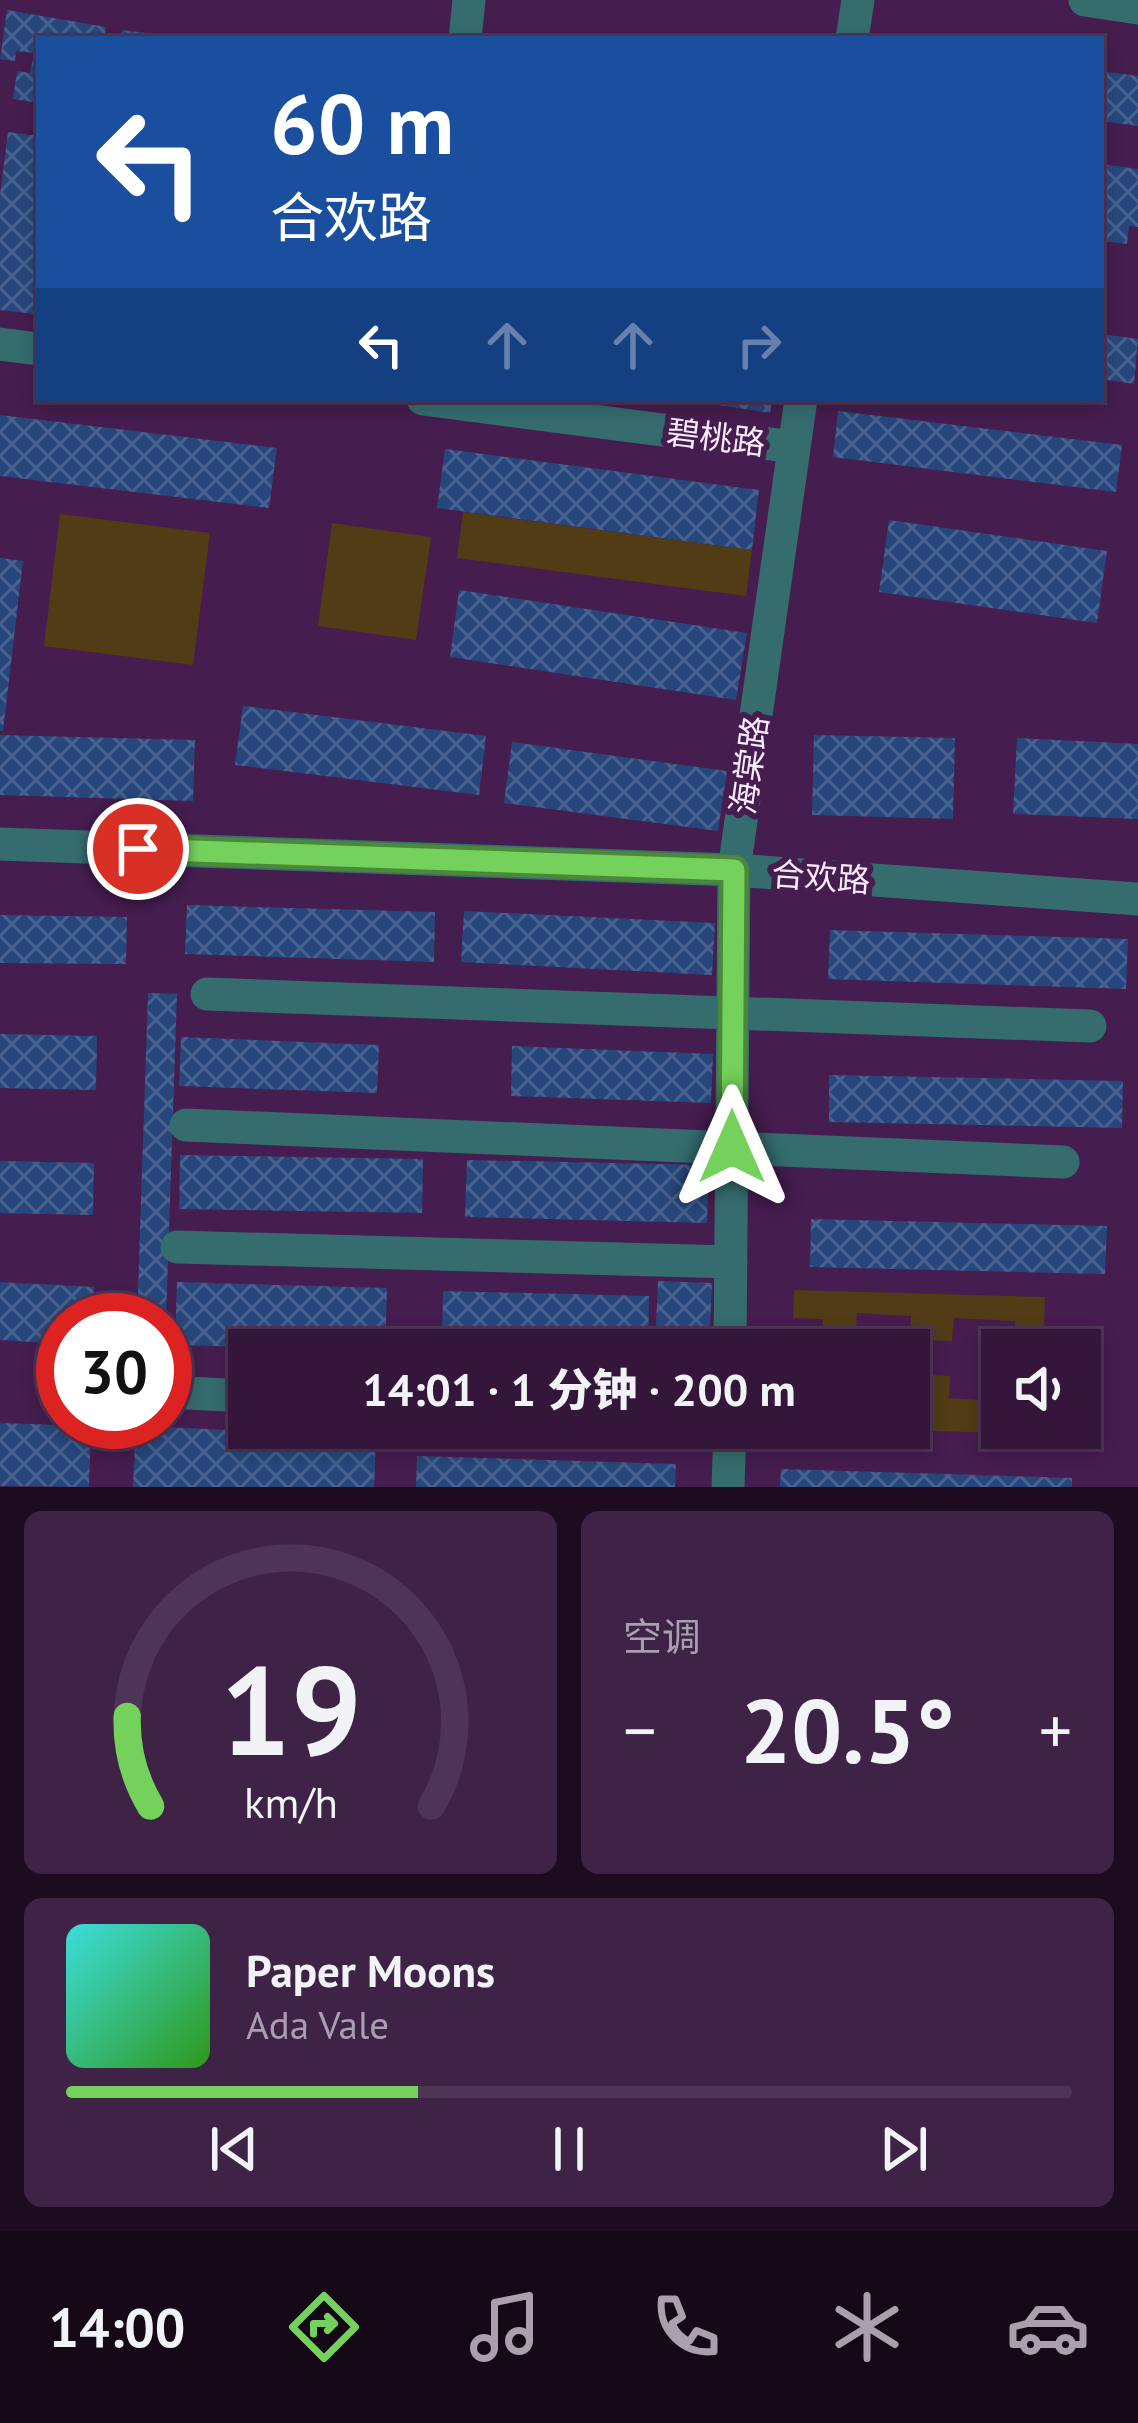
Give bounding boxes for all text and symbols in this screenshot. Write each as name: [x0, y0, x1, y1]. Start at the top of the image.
text: 60 m: [270, 68, 454, 177]
icon: left: [72, 84, 228, 240]
text: 合欢路: [270, 182, 432, 252]
icon: left: [348, 312, 414, 378]
icon: ahead: [474, 312, 540, 378]
icon: ahead: [600, 312, 666, 378]
icon: right: [726, 312, 792, 378]
street label: 碧桃路: [664, 409, 768, 464]
street label: 海棠路: [720, 713, 777, 817]
pin: [87, 798, 189, 900]
icon: arrive: [105, 816, 171, 882]
street label: 合欢路: [770, 852, 872, 901]
position arrow: [669, 1084, 795, 1210]
speed limit sign: 30: [36, 1293, 192, 1449]
map controls: [981, 1329, 1101, 1449]
button: sound: [981, 1329, 1101, 1449]
text: 14:01 · 1 分钟 · 200 m: [362, 1360, 796, 1418]
text: 空调: [623, 1611, 701, 1662]
text: 19: [220, 1628, 361, 1789]
text: 20.5°: [740, 1671, 955, 1788]
text: −: [623, 1687, 656, 1772]
text: +: [1039, 1687, 1072, 1772]
text: km/h: [243, 1773, 338, 1829]
text: Paper Moons: [246, 1941, 495, 1999]
text: Ada Vale: [246, 1999, 389, 2050]
icon: previous: [201, 2116, 267, 2182]
icon: pause: [536, 2116, 602, 2182]
icon: next: [871, 2116, 937, 2182]
icon: directions: [282, 2285, 366, 2369]
icon: music: [463, 2285, 547, 2369]
icon: phone: [644, 2285, 728, 2369]
icon: climate: [825, 2285, 909, 2369]
icon: car: [1006, 2285, 1090, 2369]
text: 14:00: [48, 2292, 185, 2362]

